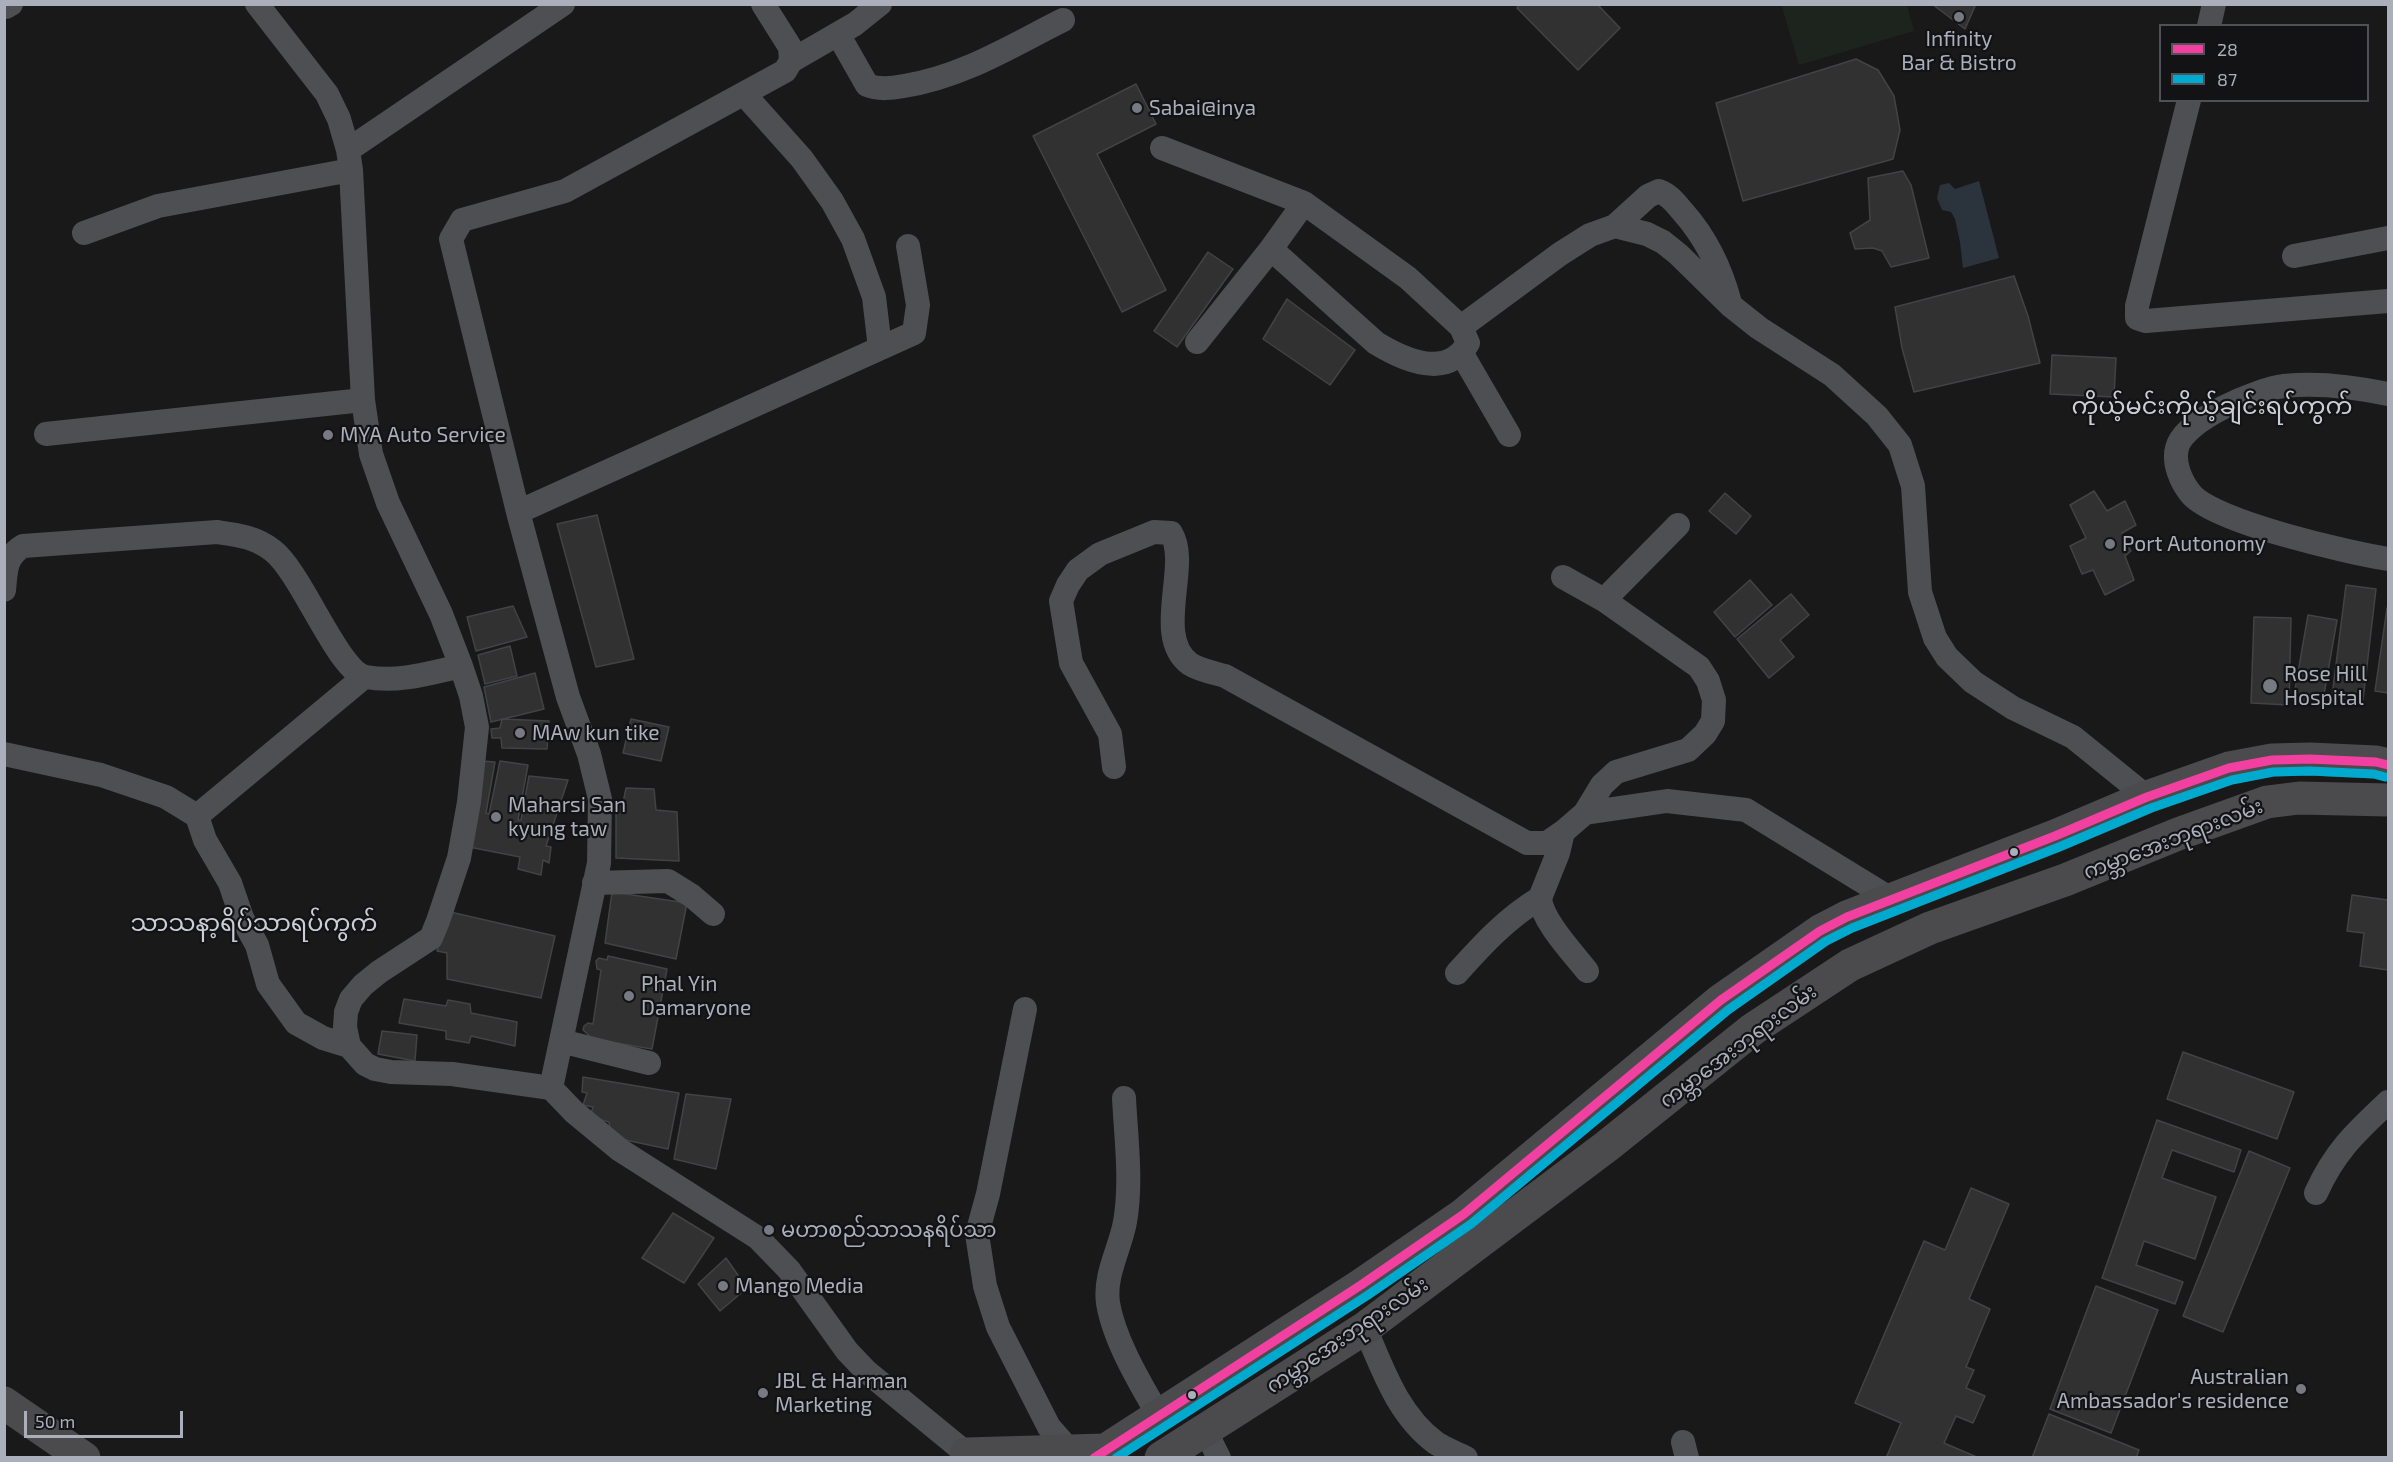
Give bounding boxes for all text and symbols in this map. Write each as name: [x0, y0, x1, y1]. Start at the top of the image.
marker: Infinity Bar & Bistro: [1952, 10, 1966, 24]
legend: [2159, 24, 2369, 102]
place label: Infinity Bar & Bistro: [1901, 26, 2017, 76]
text: 28: [2217, 38, 2238, 60]
text: 87: [2217, 68, 2237, 90]
place label: Sabai@inya: [1149, 95, 1256, 121]
marker: Sabai@inya: [1130, 101, 1144, 115]
district label: ကိုယ့်မင်းကိုယ့်ချင်းရပ်ကွက်: [2071, 392, 2353, 420]
place label: MYA Auto Service: [340, 422, 506, 448]
marker: MYA Auto Service: [321, 428, 335, 442]
place label: Port Autonomy: [2122, 531, 2266, 557]
marker: Port Autonomy: [2103, 537, 2117, 551]
place label: Rose Hill Hospital: [2284, 661, 2367, 711]
marker: Rose Hill Hospital: [2261, 677, 2279, 695]
place label: MAw kun tike: [532, 720, 660, 746]
marker: MAw kun tike: [513, 726, 527, 740]
place label: Maharsi San kyung taw: [508, 792, 626, 842]
street label: ကမ္ဘာအေးဘုရားလမ်း: [2080, 793, 2266, 885]
marker: Maharsi San kyung taw: [489, 810, 503, 824]
unlabelled marker: [2008, 846, 2020, 858]
district label: သာသနာ့ရိပ်သာရပ်ကွက်: [130, 909, 378, 937]
place label: Phal Yin Damaryone: [641, 971, 751, 1021]
street label: ကမ္ဘာအေးဘုရားလမ်း: [1655, 979, 1821, 1113]
marker: Phal Yin Damaryone: [622, 989, 636, 1003]
place label: မဟာစည်သာသနရိပ်သာ: [781, 1217, 997, 1243]
marker: မဟာစည်သာသနရိပ်သာ: [762, 1223, 776, 1237]
street label: ကမ္ဘာအေးဘုရားလမ်း: [1261, 1271, 1433, 1399]
place label: Mango Media: [735, 1273, 864, 1299]
marker: Mango Media: [716, 1279, 730, 1293]
place label: Australian Ambassador's residence: [2057, 1364, 2289, 1414]
place label: JBL & Harman Marketing: [775, 1368, 908, 1418]
marker: Australian Ambassador's residence: [2294, 1382, 2308, 1396]
marker: JBL & Harman Marketing: [756, 1386, 770, 1400]
unlabelled marker: [1186, 1389, 1198, 1401]
scale bar: [27, 1399, 186, 1437]
text: 50 m: [35, 1410, 75, 1432]

